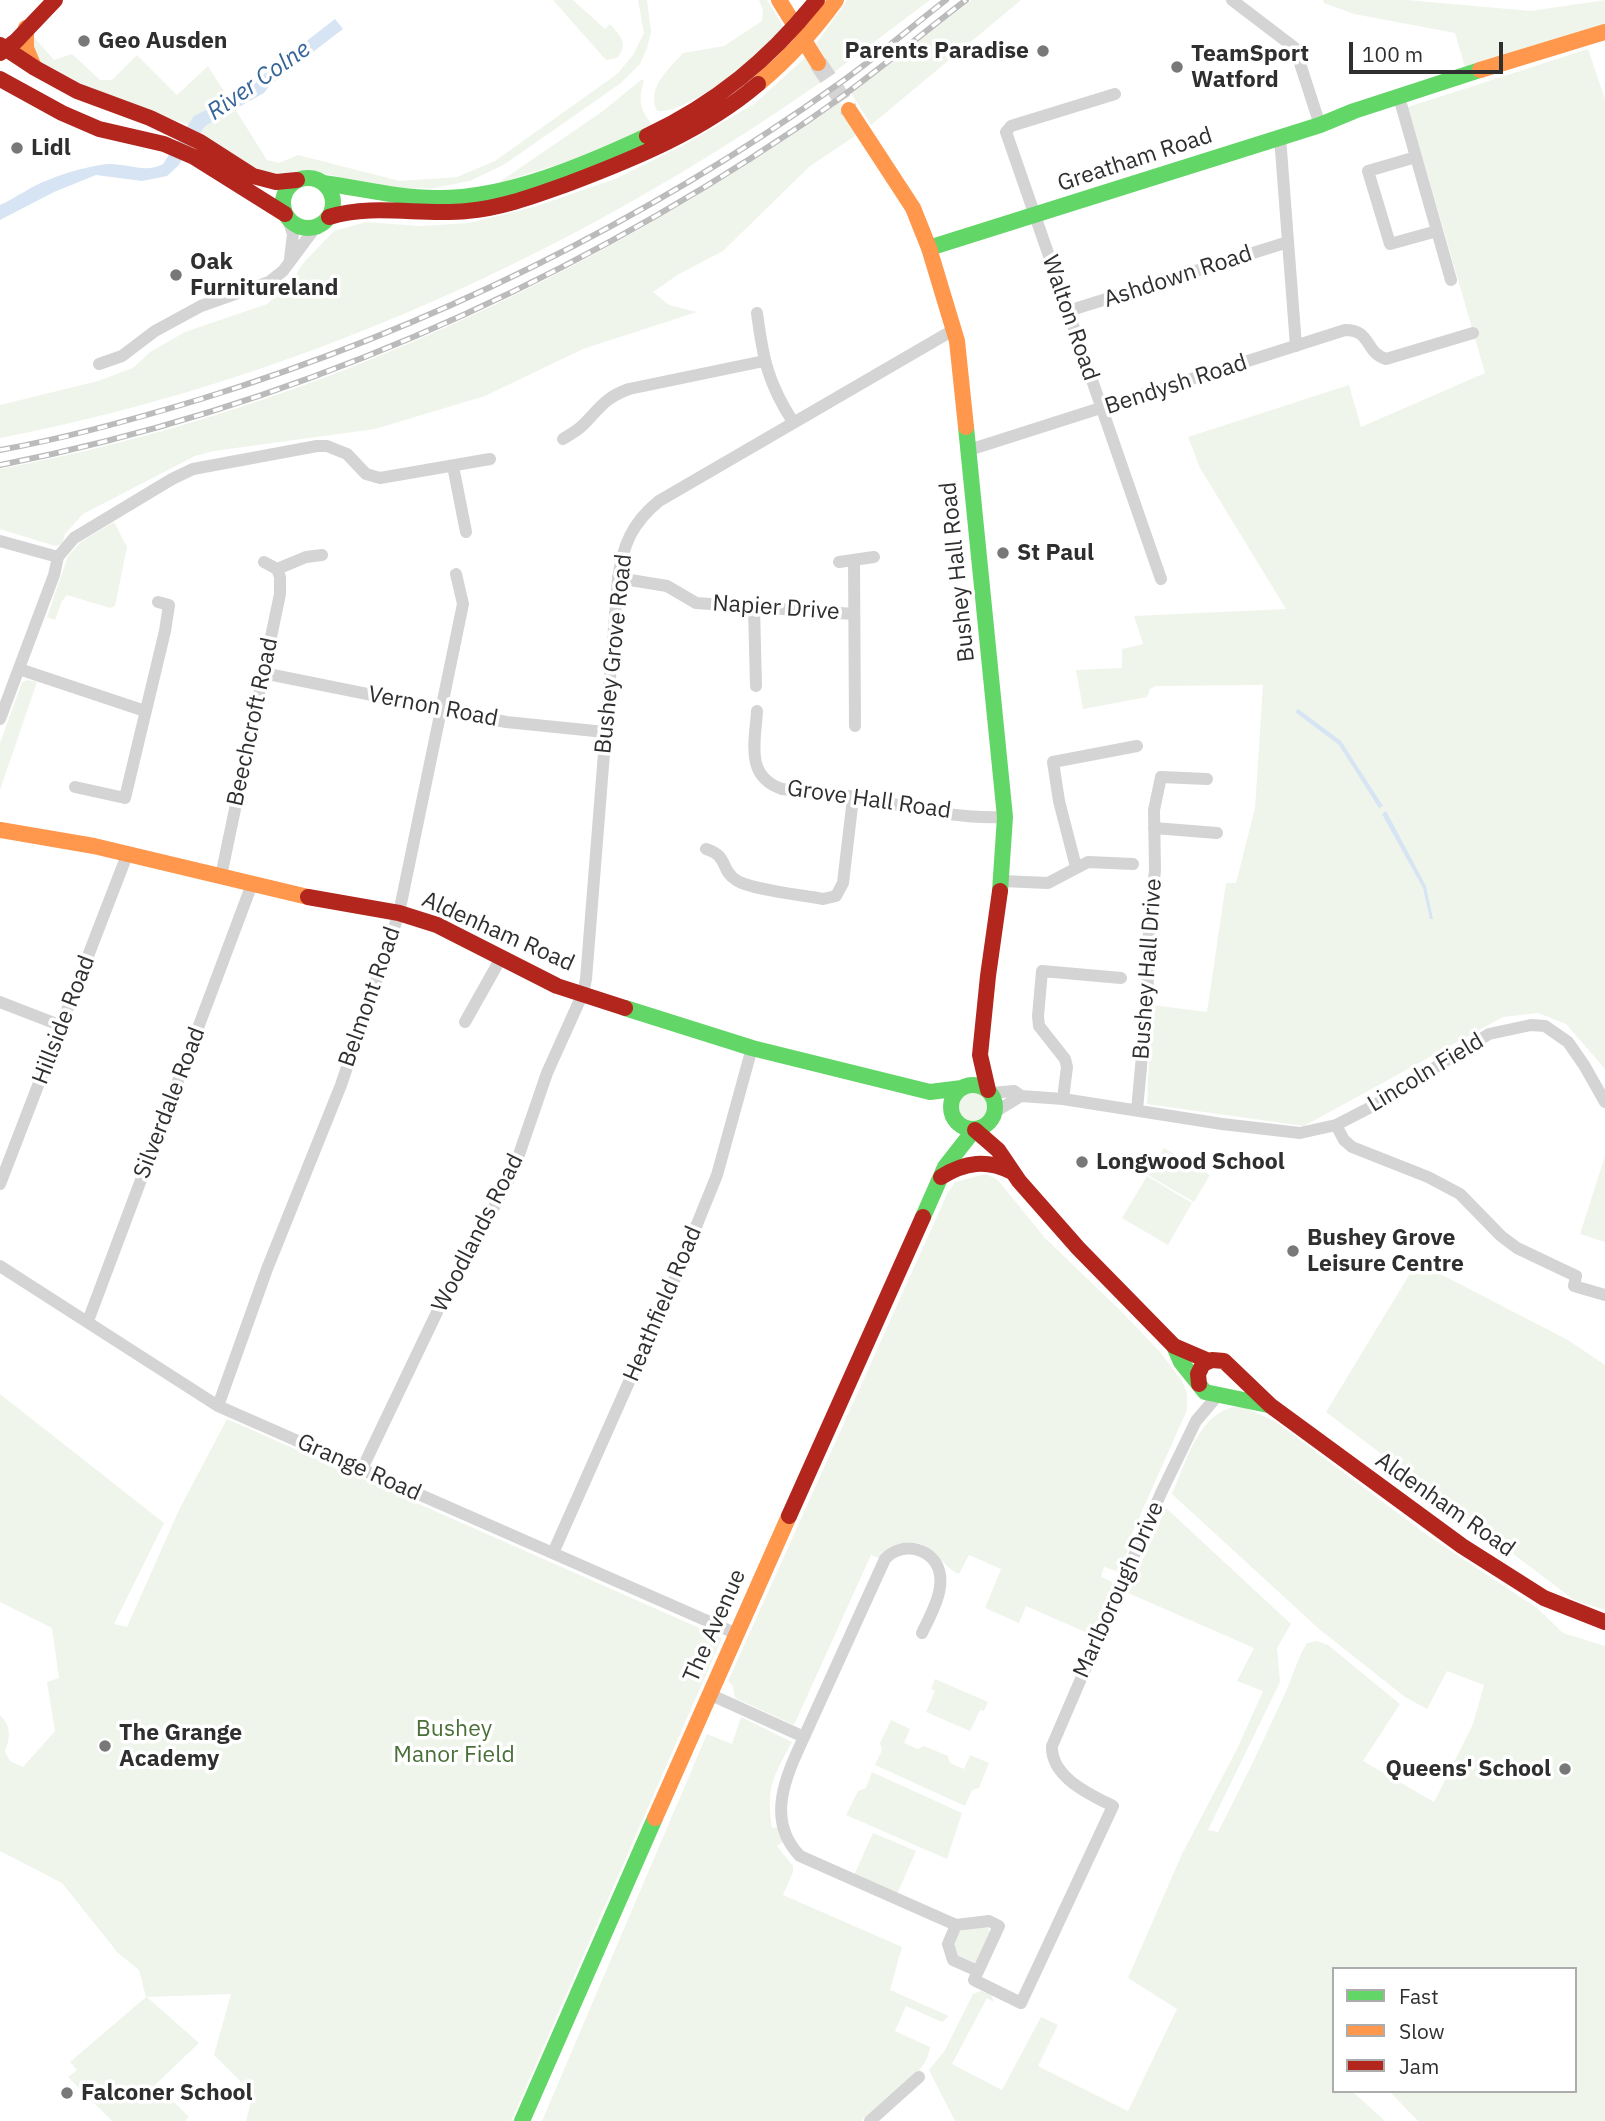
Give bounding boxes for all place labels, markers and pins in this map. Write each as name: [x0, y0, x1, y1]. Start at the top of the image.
place label: Geo Ausden: [98, 27, 228, 55]
marker: Geo Ausden: [76, 33, 92, 49]
place label: Parents Paradise: [845, 37, 1029, 65]
place label: TeamSport Watford: [1191, 40, 1309, 94]
marker: Parents Paradise: [1035, 43, 1051, 59]
marker: TeamSport Watford: [1169, 59, 1185, 75]
place label: Lidl: [31, 134, 71, 162]
marker: Lidl: [9, 140, 25, 156]
place label: Oak Furnitureland: [190, 248, 339, 302]
marker: Oak Furnitureland: [168, 267, 184, 283]
place label: St Paul: [1017, 539, 1094, 567]
marker: St Paul: [995, 545, 1011, 561]
place label: Longwood School: [1096, 1148, 1285, 1176]
marker: Longwood School: [1074, 1154, 1090, 1170]
place label: Bushey Grove Leisure Centre: [1307, 1224, 1464, 1278]
marker: Bushey Grove Leisure Centre: [1285, 1243, 1301, 1259]
place label: The Grange Academy: [119, 1719, 242, 1773]
marker: The Grange Academy: [97, 1738, 113, 1754]
place label: Queens' School: [1385, 1755, 1551, 1783]
marker: Queens' School: [1557, 1761, 1573, 1777]
place label: Falconer School: [81, 2079, 253, 2107]
marker: Falconer School: [59, 2085, 75, 2101]

